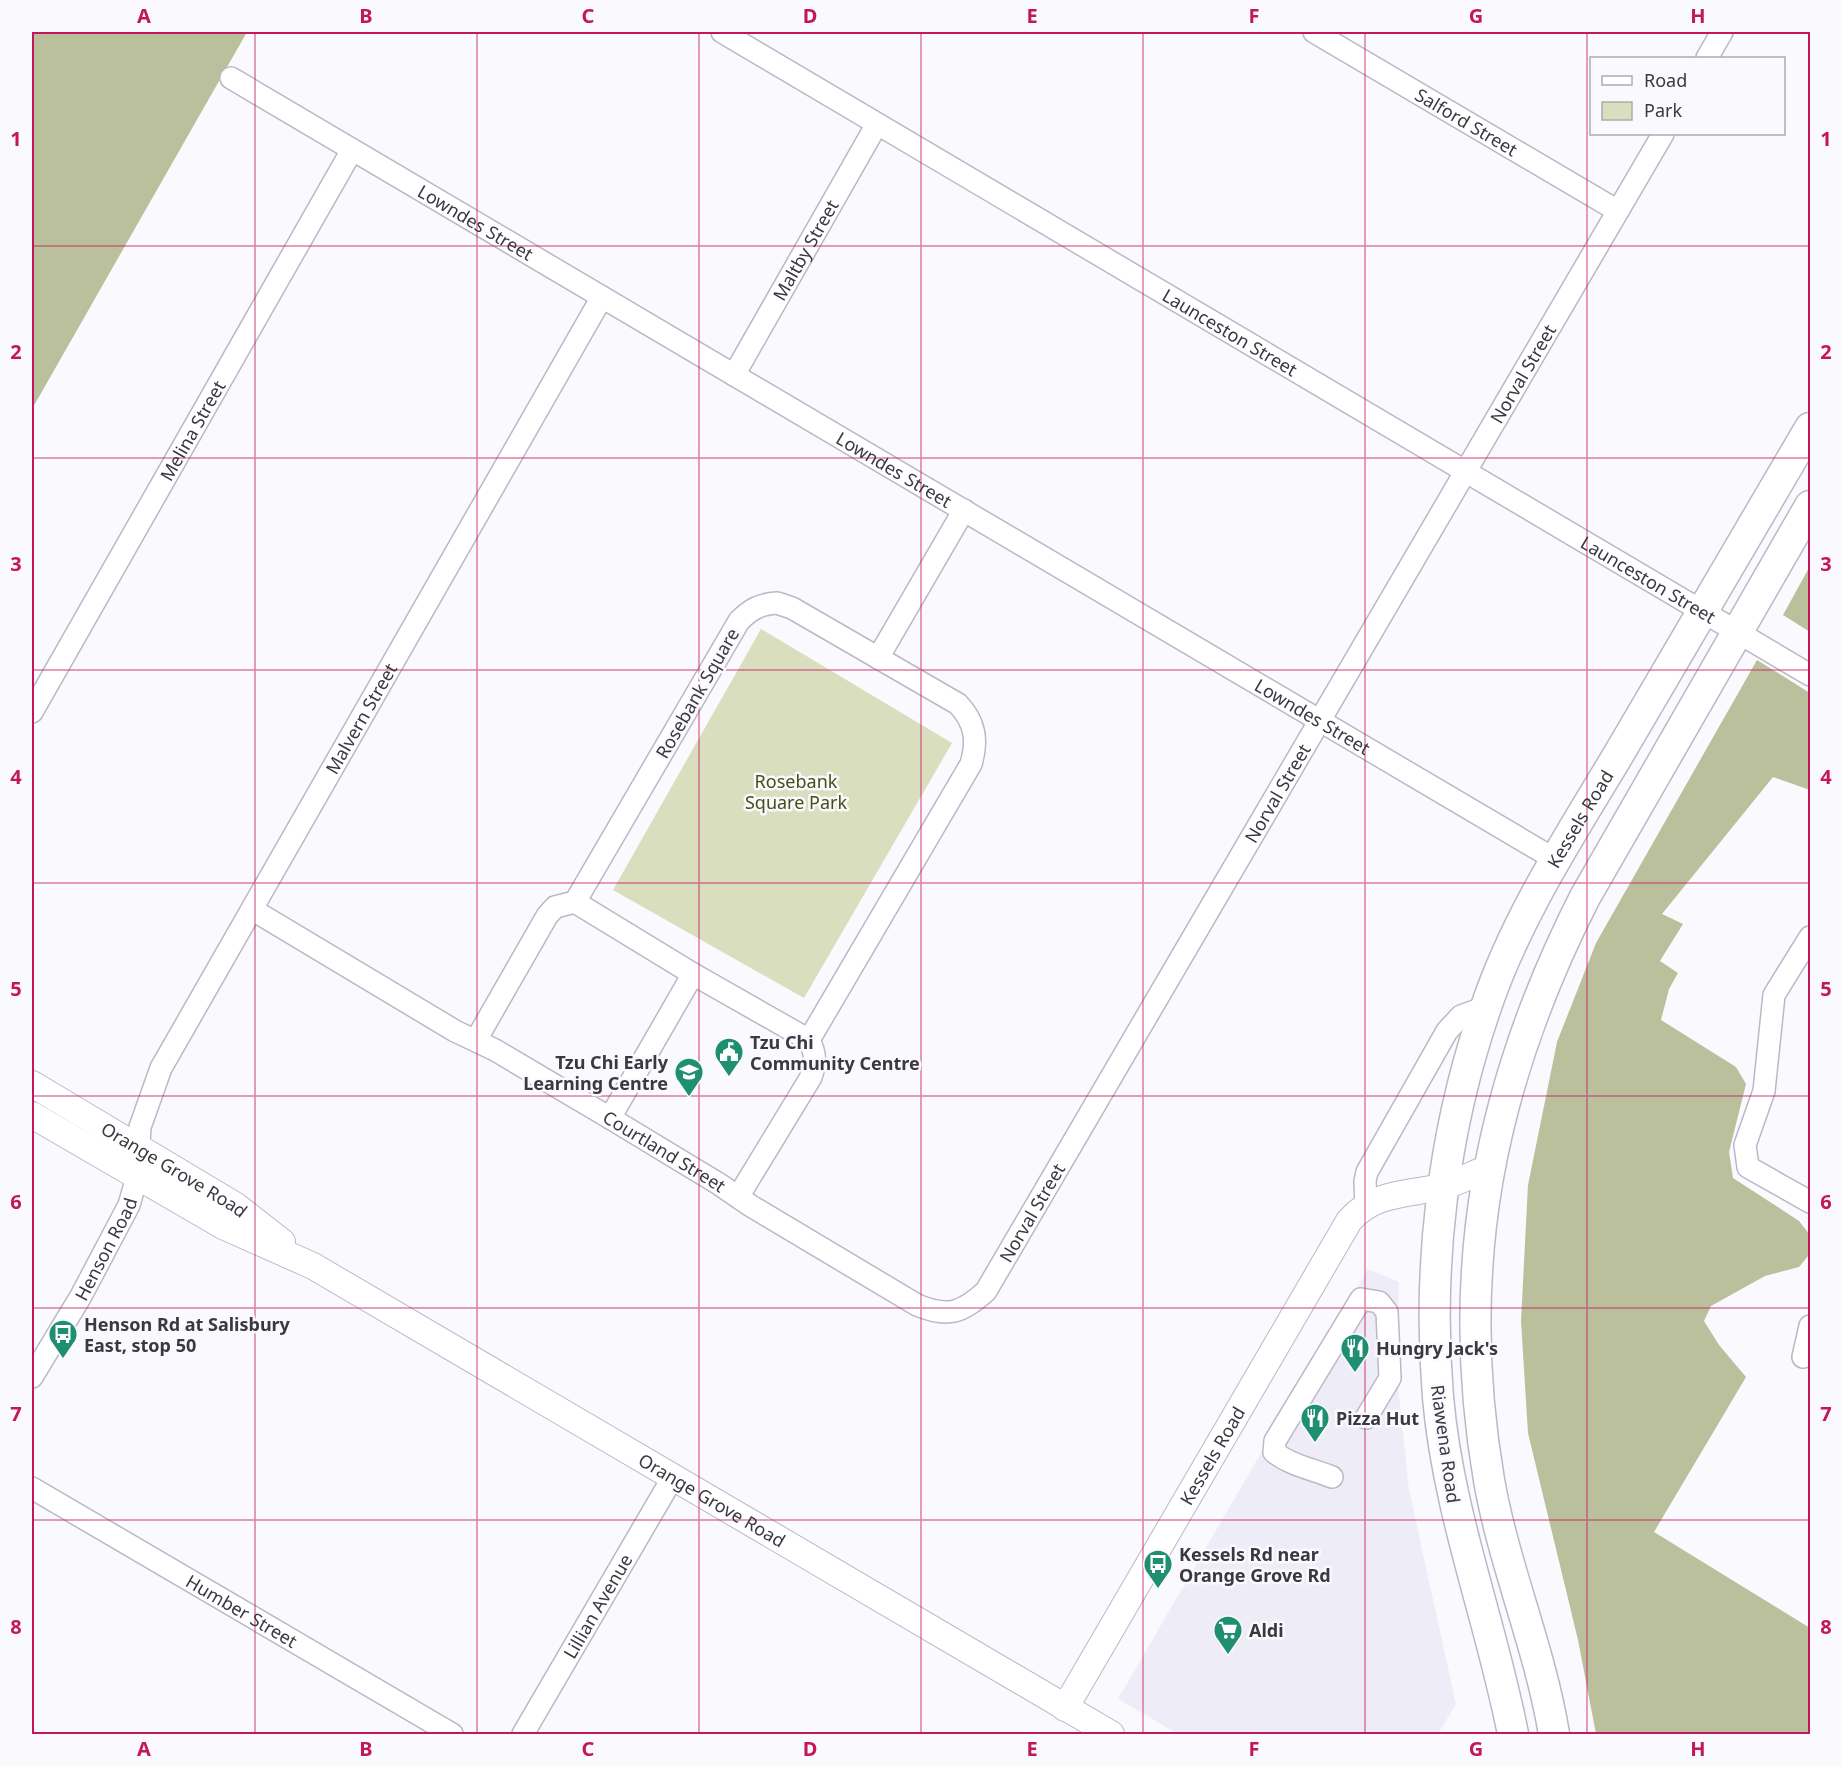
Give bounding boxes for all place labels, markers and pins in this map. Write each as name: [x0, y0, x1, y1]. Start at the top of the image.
place label: Tzu Chi Community Centre: [750, 1030, 920, 1075]
public building icon: Tzu Chi Community Centre: [713, 1036, 745, 1078]
place label: Tzu Chi Early Learning Centre: [523, 1050, 669, 1095]
school or university icon: Tzu Chi Early Learning Centre: [673, 1056, 705, 1098]
place label: Henson Rd at Salisbury East, stop 50: [84, 1312, 291, 1357]
bus stop icon: Henson Rd at Salisbury East, stop 50: [47, 1318, 79, 1360]
restaurant icon: Hungry Jack's: [1339, 1332, 1371, 1374]
place label: Hungry Jack's: [1376, 1336, 1498, 1360]
restaurant icon: Pizza Hut: [1299, 1402, 1331, 1444]
place label: Pizza Hut: [1336, 1406, 1419, 1430]
place label: Kessels Rd near Orange Grove Rd: [1179, 1542, 1331, 1587]
bus stop icon: Kessels Rd near Orange Grove Rd: [1142, 1548, 1174, 1590]
supermarket icon: Aldi: [1212, 1614, 1244, 1656]
place label: Aldi: [1249, 1618, 1284, 1642]

